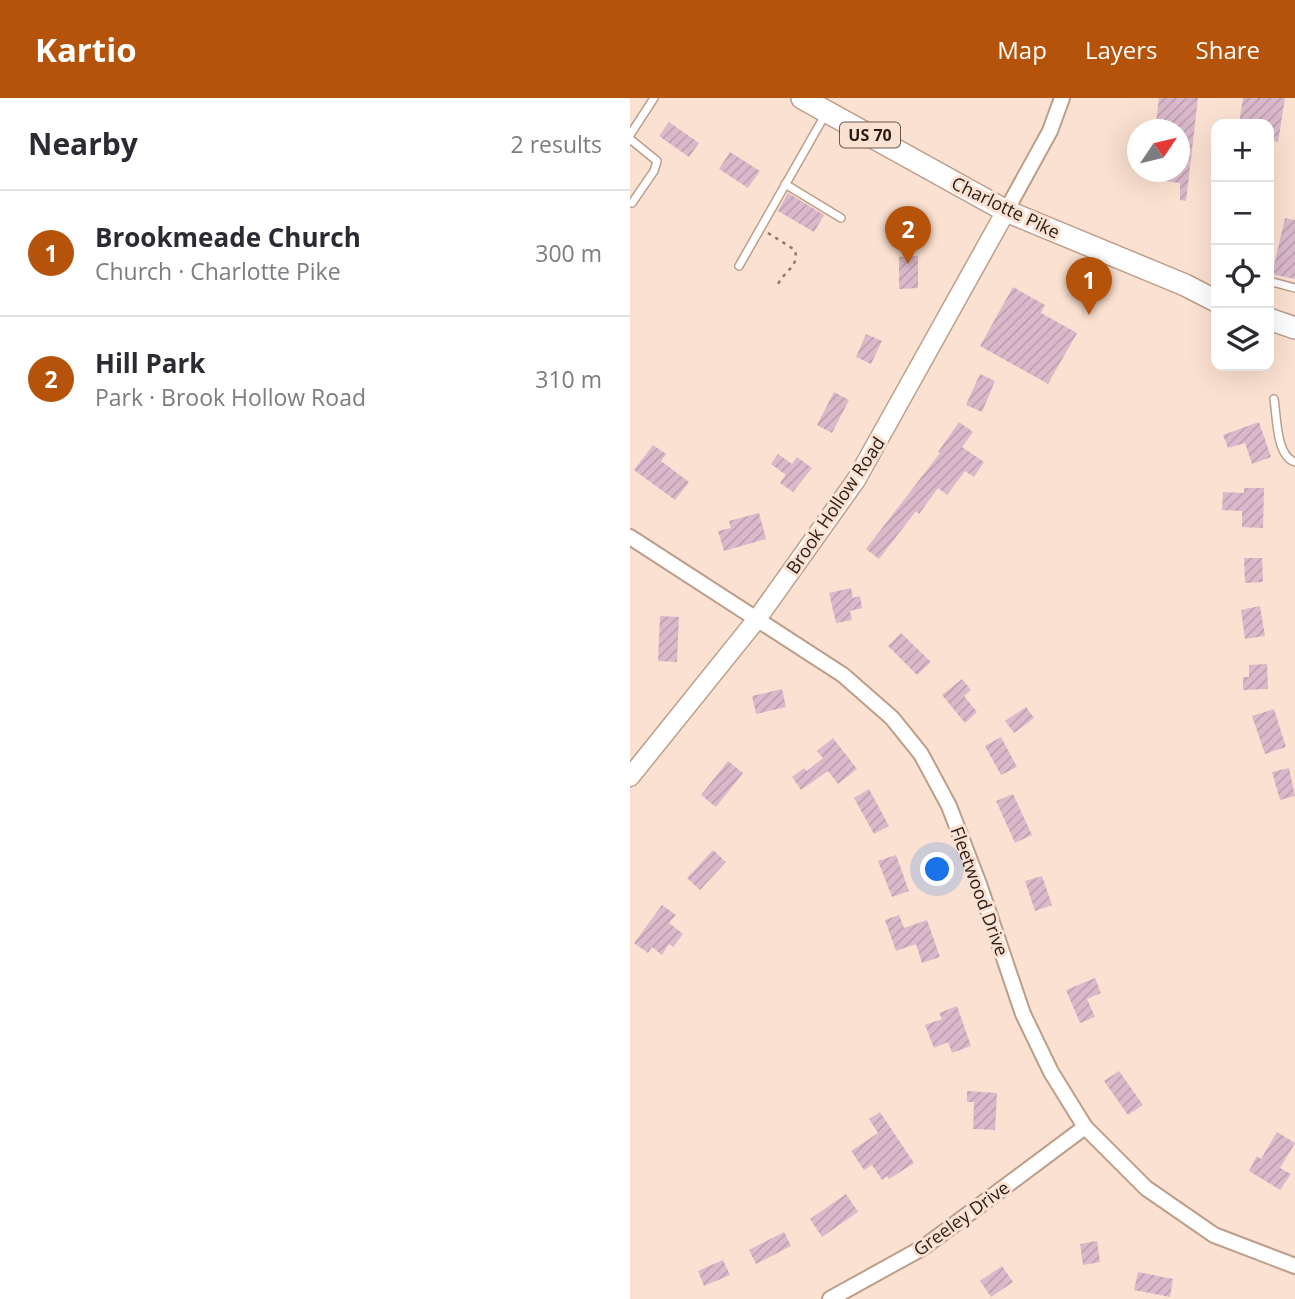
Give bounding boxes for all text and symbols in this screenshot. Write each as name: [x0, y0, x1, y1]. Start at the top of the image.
text: Kartio: [35, 27, 137, 72]
text: Map: [997, 33, 1047, 66]
text: Layers: [1085, 33, 1158, 66]
text: Share: [1196, 33, 1260, 66]
north arrow: [1127, 119, 1190, 182]
map controls: [1211, 119, 1274, 371]
button: +: [1211, 119, 1274, 182]
road number: US 70: [840, 122, 900, 148]
text: Nearby: [28, 123, 138, 164]
text: 2 results: [511, 128, 602, 160]
street label: Charlotte Pike: [948, 170, 1064, 244]
button: −: [1211, 182, 1274, 245]
pin: 2: [885, 206, 931, 264]
text: Brookmeade Church: [95, 219, 361, 255]
text: 1: [44, 237, 58, 269]
text: 300 m: [535, 237, 602, 269]
button: locate: [1211, 245, 1274, 308]
text: Church · Charlotte Pike: [95, 255, 341, 287]
pin: 1: [1066, 257, 1112, 315]
button: layers: [1211, 308, 1274, 371]
text: Hill Park: [95, 345, 205, 381]
text: 2: [44, 363, 58, 395]
text: 310 m: [535, 363, 602, 395]
text: Park · Brook Hollow Road: [95, 381, 366, 413]
street label: Brook Hollow Road: [780, 432, 890, 578]
street label: Fleetwood Drive: [945, 823, 1015, 959]
your location: [920, 852, 954, 886]
street label: Greeley Drive: [908, 1175, 1014, 1261]

